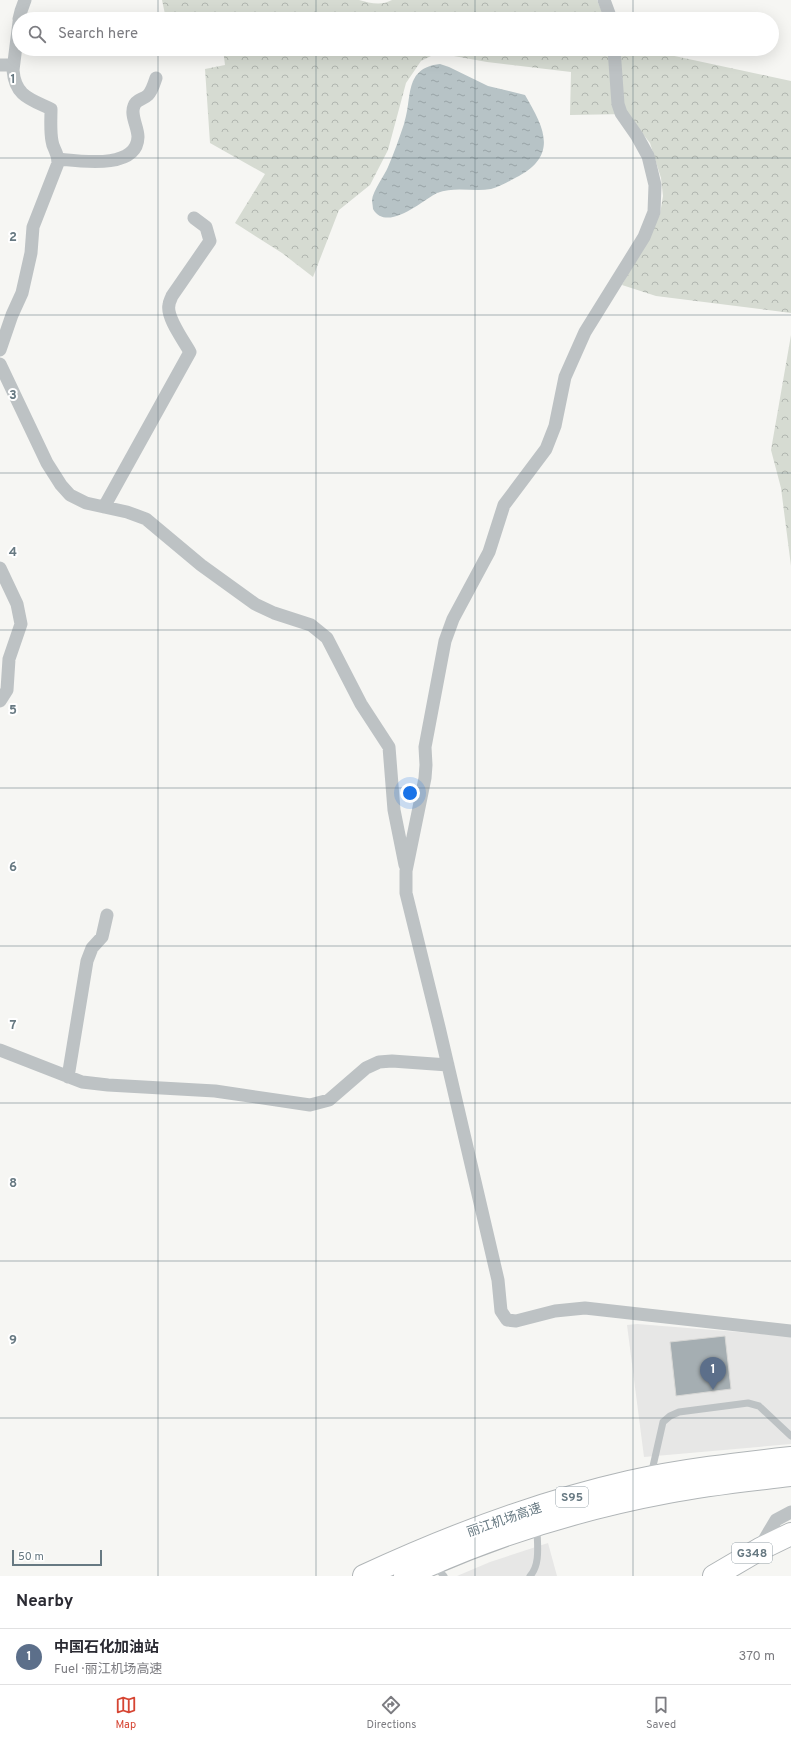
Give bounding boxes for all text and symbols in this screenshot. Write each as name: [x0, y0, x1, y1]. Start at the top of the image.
search box: [12, 12, 779, 56]
icon: search: [26, 23, 48, 45]
text: Search here: [58, 25, 138, 44]
text: 1: [10, 72, 16, 88]
text: 2: [9, 230, 17, 246]
text: 3: [9, 388, 17, 404]
text: 4: [9, 545, 17, 561]
text: 5: [9, 703, 17, 719]
your location: [400, 783, 420, 803]
text: 6: [9, 860, 17, 876]
text: 7: [10, 1018, 17, 1034]
text: 8: [9, 1176, 17, 1192]
text: 9: [9, 1333, 17, 1349]
pin: 1: [700, 1357, 726, 1390]
road number: S95: [556, 1487, 588, 1507]
street label: 丽江机场高速: [465, 1501, 544, 1541]
road number: G348: [732, 1543, 772, 1563]
scale bar: [12, 1548, 102, 1567]
text: 50 m: [18, 1550, 44, 1564]
text: Nearby: [16, 1591, 73, 1613]
text: 中国石化加油站: [54, 1639, 159, 1658]
text: 1: [26, 1649, 32, 1665]
text: 370 m: [738, 1649, 775, 1665]
text: Fuel · 丽江机场高速: [54, 1662, 163, 1678]
tab: Map: [115, 1694, 137, 1732]
tab: Directions: [366, 1694, 416, 1732]
tab: Saved: [646, 1694, 676, 1732]

